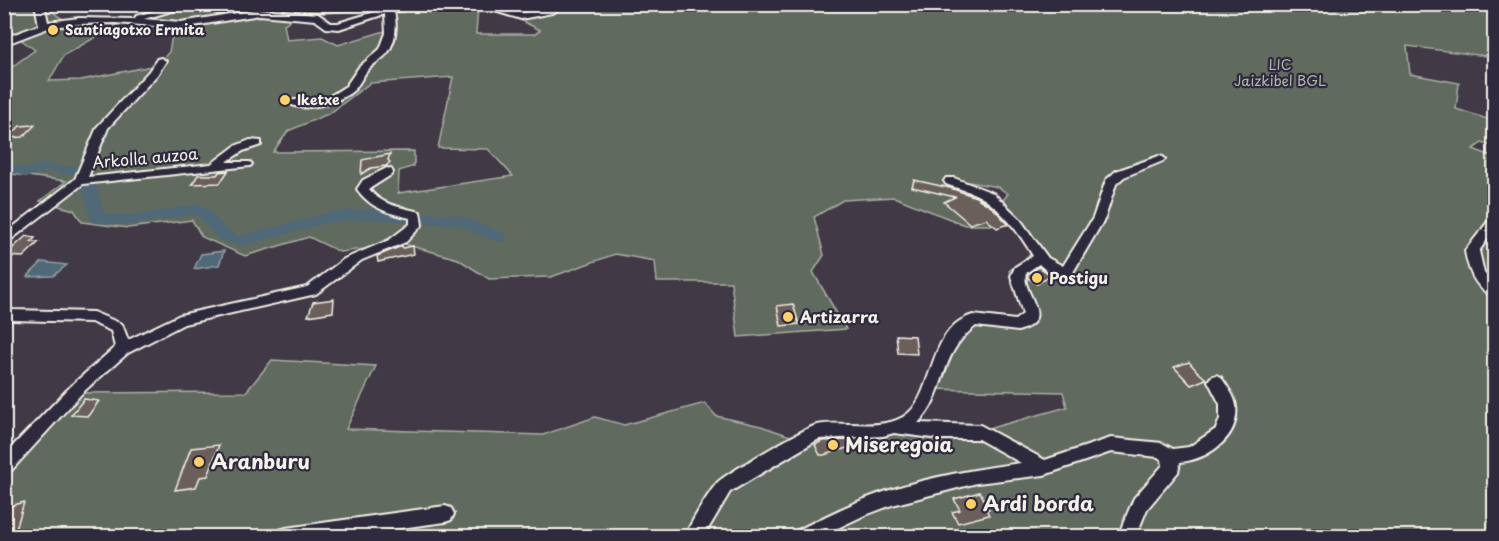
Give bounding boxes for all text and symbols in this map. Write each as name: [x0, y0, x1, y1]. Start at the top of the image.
place label: Santiagotxo Ermita: [65, 19, 205, 40]
marker: Santiagotxo Ermita: [46, 23, 60, 37]
park label: LIC Jaizkibel BGL: [1234, 54, 1326, 91]
place label: Iketxe: [297, 89, 340, 110]
marker: Iketxe: [278, 93, 292, 107]
street label: Arkolla auzoa: [91, 140, 199, 174]
place label: Postigu: [1049, 265, 1108, 289]
marker: Postigu: [1030, 271, 1044, 285]
place label: Artizarra: [799, 304, 879, 328]
marker: Artizarra: [781, 310, 795, 324]
place label: Miseregoia: [845, 429, 954, 459]
marker: Miseregoia: [826, 438, 840, 452]
place label: Aranburu: [211, 446, 310, 476]
marker: Aranburu: [192, 455, 206, 469]
place label: Ardi borda: [983, 488, 1094, 518]
marker: Ardi borda: [964, 497, 978, 511]

